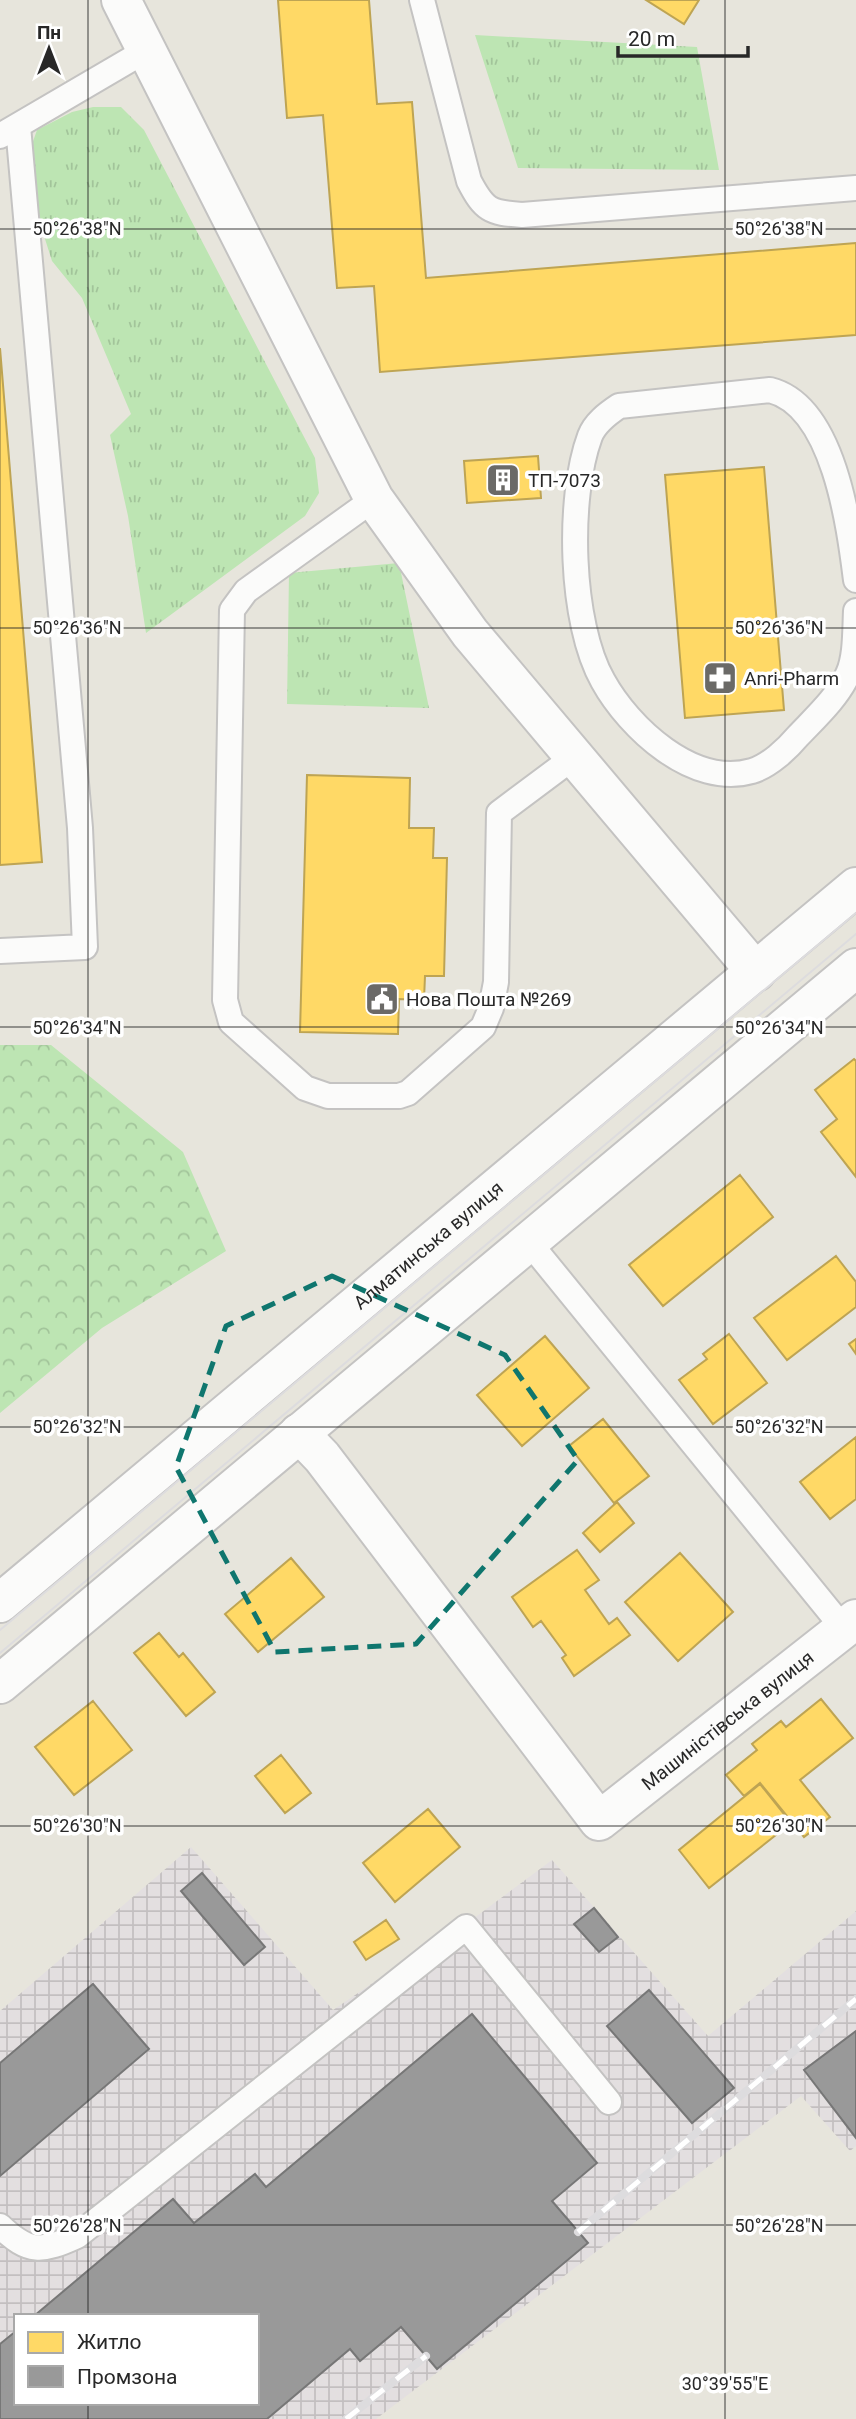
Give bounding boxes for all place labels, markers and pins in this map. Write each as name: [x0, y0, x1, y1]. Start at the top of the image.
building icon: ТП-7073: [484, 461, 522, 499]
place label: ТП-7073: [528, 469, 601, 492]
pharmacy icon: Anri-Pharm: [701, 659, 739, 697]
place label: Anri-Pharm: [744, 667, 839, 690]
public building icon: Нова Пошта №269: [363, 980, 401, 1018]
place label: Нова Пошта №269: [406, 988, 572, 1011]

